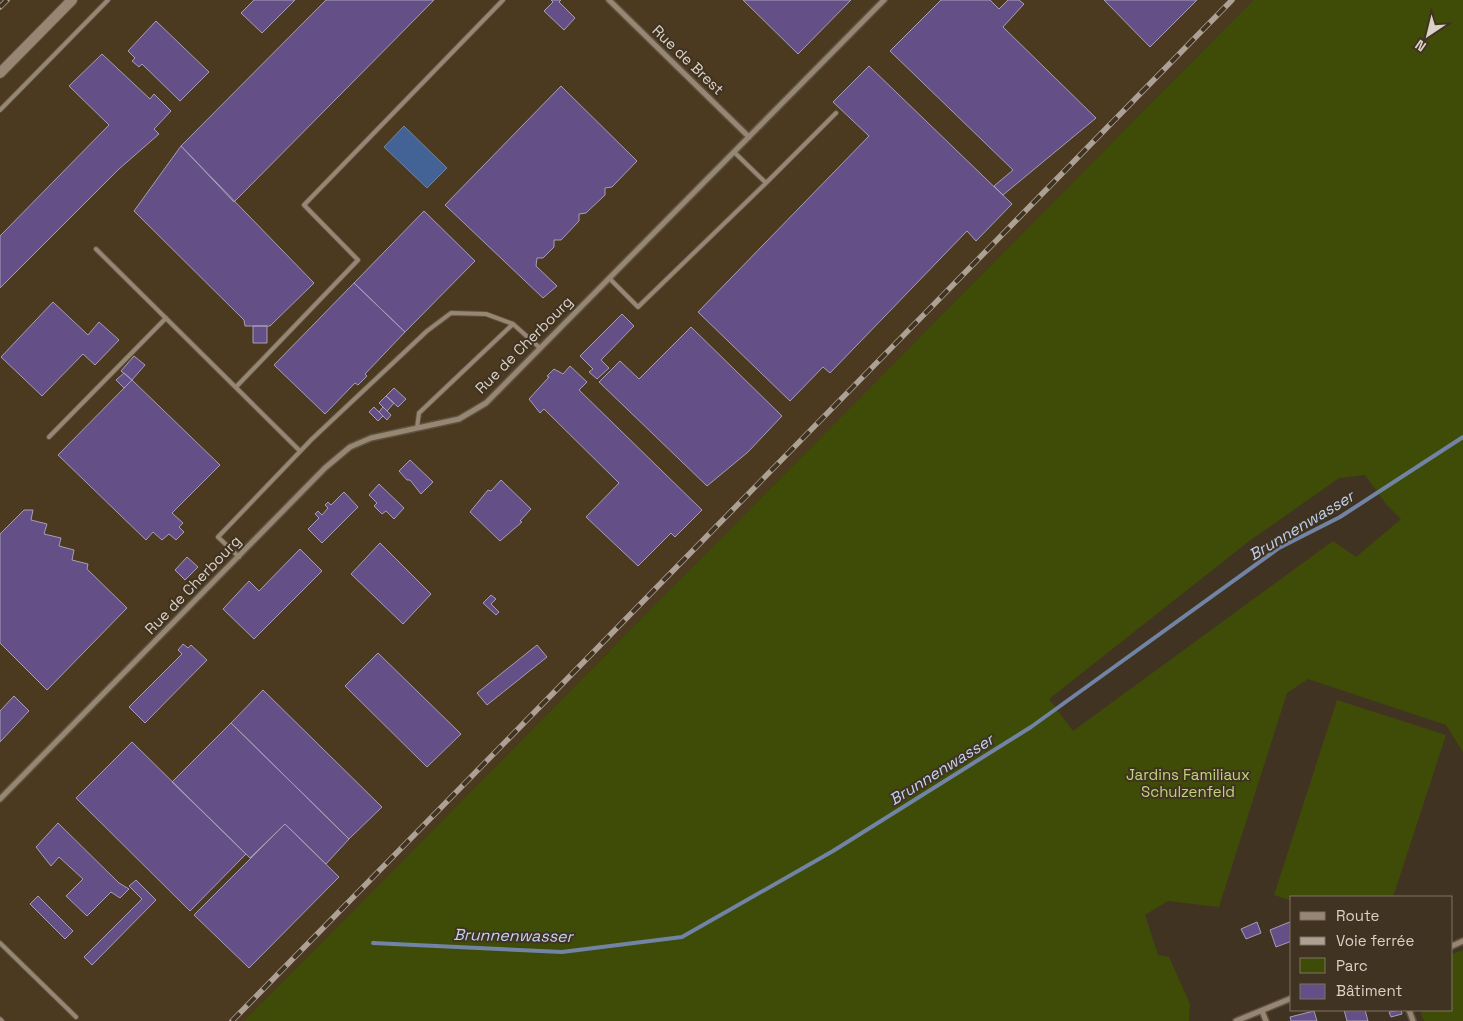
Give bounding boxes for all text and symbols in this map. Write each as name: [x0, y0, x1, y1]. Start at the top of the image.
north arrow: [1403, 10, 1453, 60]
street label: Rue de Brest: [648, 21, 728, 99]
text: N: [1412, 36, 1430, 56]
street label: Rue de Cherbourg: [471, 292, 576, 397]
water label: Brunnenwasser: [1245, 485, 1360, 565]
street label: Rue de Cherbourg: [141, 531, 245, 638]
water label: Brunnenwasser: [885, 728, 999, 810]
park label: Jardins Familiaux Schulzenfeld: [1126, 765, 1250, 801]
legend: [1290, 896, 1453, 1011]
text: Route: [1336, 906, 1380, 925]
water label: Brunnenwasser: [453, 924, 575, 947]
text: Voie ferrée: [1336, 931, 1414, 950]
text: Parc: [1336, 956, 1368, 975]
text: Bâtiment: [1336, 981, 1402, 1000]

